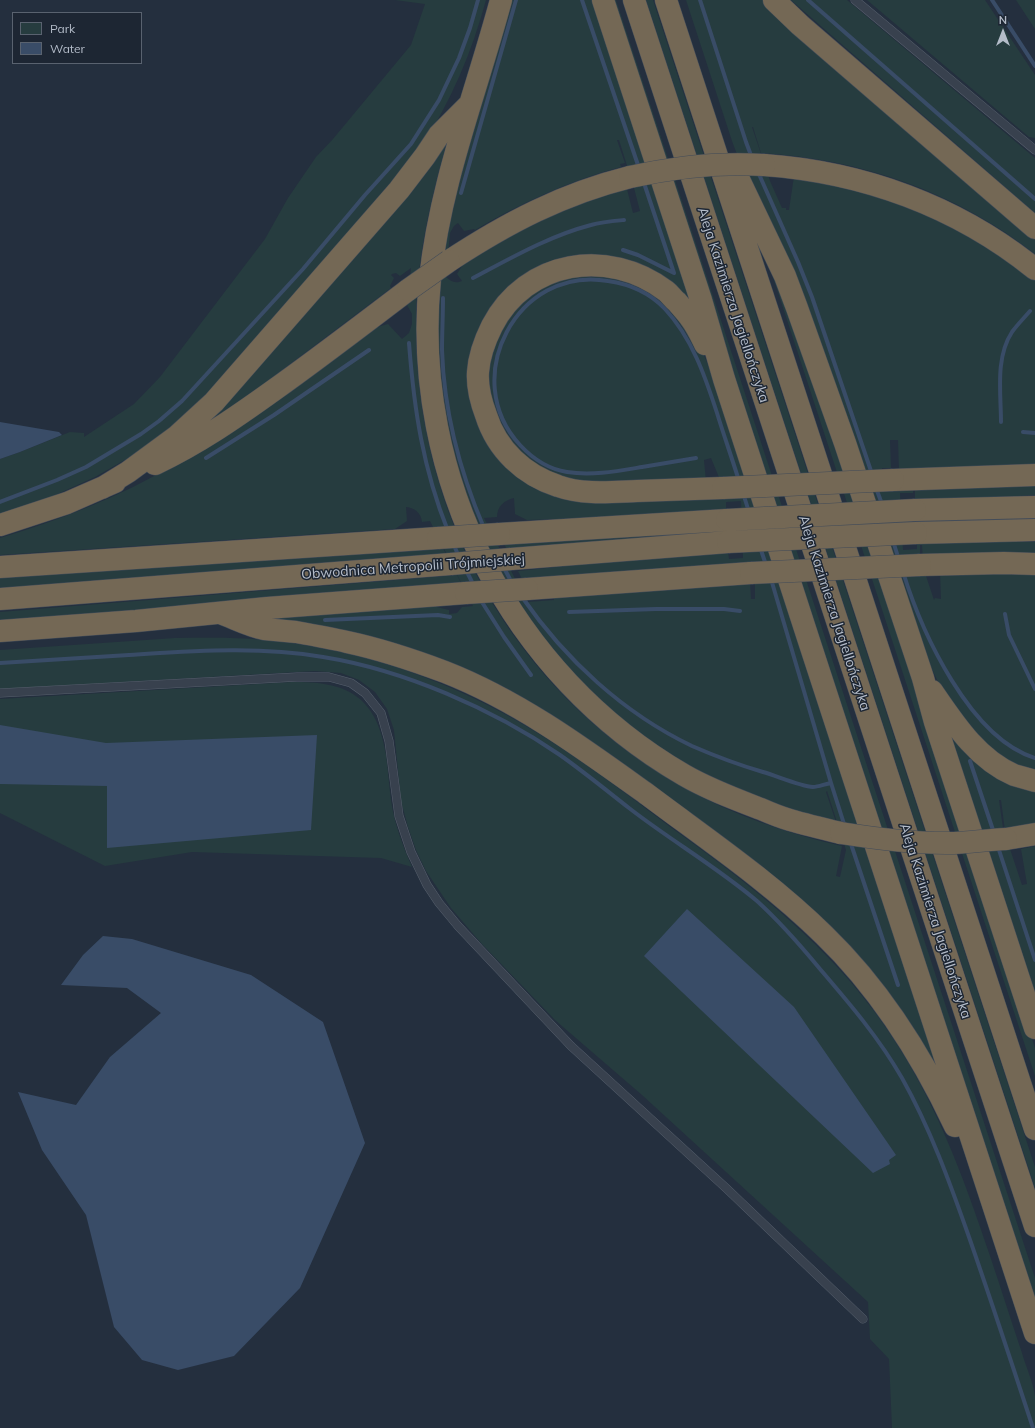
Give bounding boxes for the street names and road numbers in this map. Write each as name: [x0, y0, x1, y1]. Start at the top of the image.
street label: Aleja Kazimierza Jagiellończyka: [693, 205, 773, 405]
street label: Aleja Kazimierza Jagiellończyka: [794, 513, 874, 713]
street label: Obwodnica Metropolii Trójmiejskiej: [301, 551, 525, 583]
street label: Aleja Kazimierza Jagiellończyka: [895, 821, 975, 1021]

